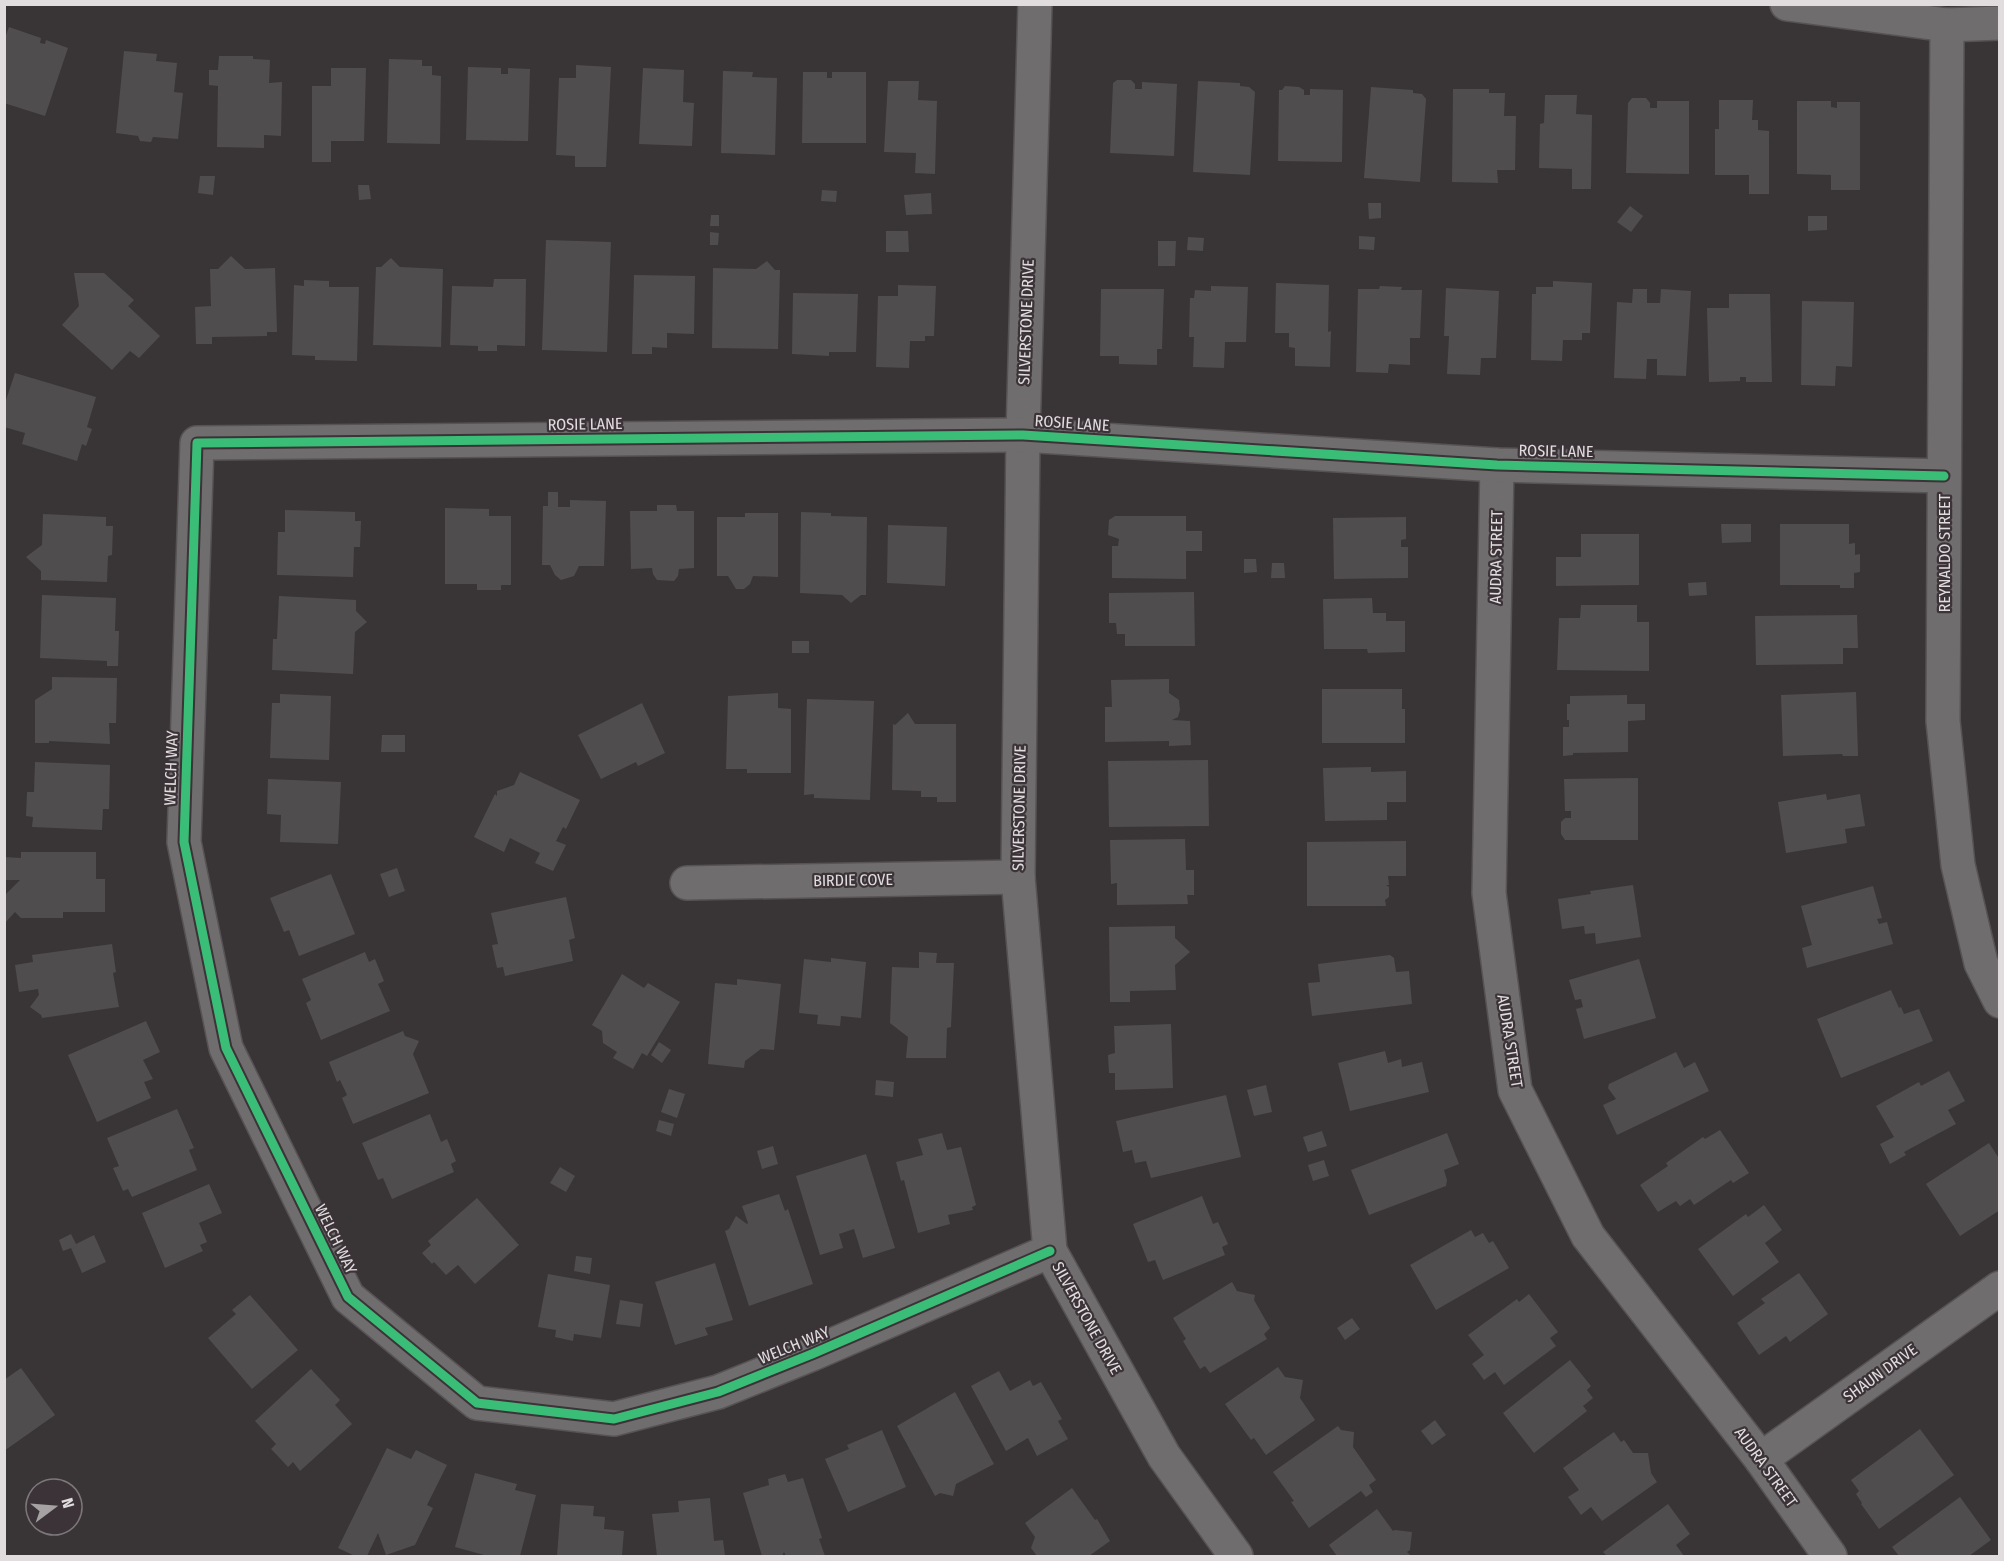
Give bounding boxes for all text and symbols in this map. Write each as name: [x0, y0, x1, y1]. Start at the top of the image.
street label: SILVERSTONE DRIVE: [1014, 259, 1038, 385]
street label: ROSIE LANE: [1034, 411, 1110, 435]
street label: ROSIE LANE: [547, 414, 623, 434]
street label: ROSIE LANE: [1518, 441, 1594, 461]
street label: REYNALDO STREET: [1935, 493, 1954, 612]
street label: AUDRA STREET: [1486, 509, 1506, 604]
street label: WELCH WAY: [160, 730, 182, 806]
street label: SILVERSTONE DRIVE: [1008, 745, 1030, 871]
street label: BIRDIE COVE: [813, 870, 893, 890]
street label: AUDRA STREET: [1493, 993, 1527, 1089]
street label: WELCH WAY: [311, 1201, 361, 1277]
street label: SILVERSTONE DRIVE: [1048, 1258, 1126, 1378]
street label: WELCH WAY: [756, 1322, 832, 1368]
street label: SHAUN DRIVE: [1839, 1340, 1921, 1406]
street label: AUDRA STREET: [1731, 1423, 1802, 1511]
north arrow: [24, 1477, 84, 1537]
text: N: [57, 1496, 78, 1510]

